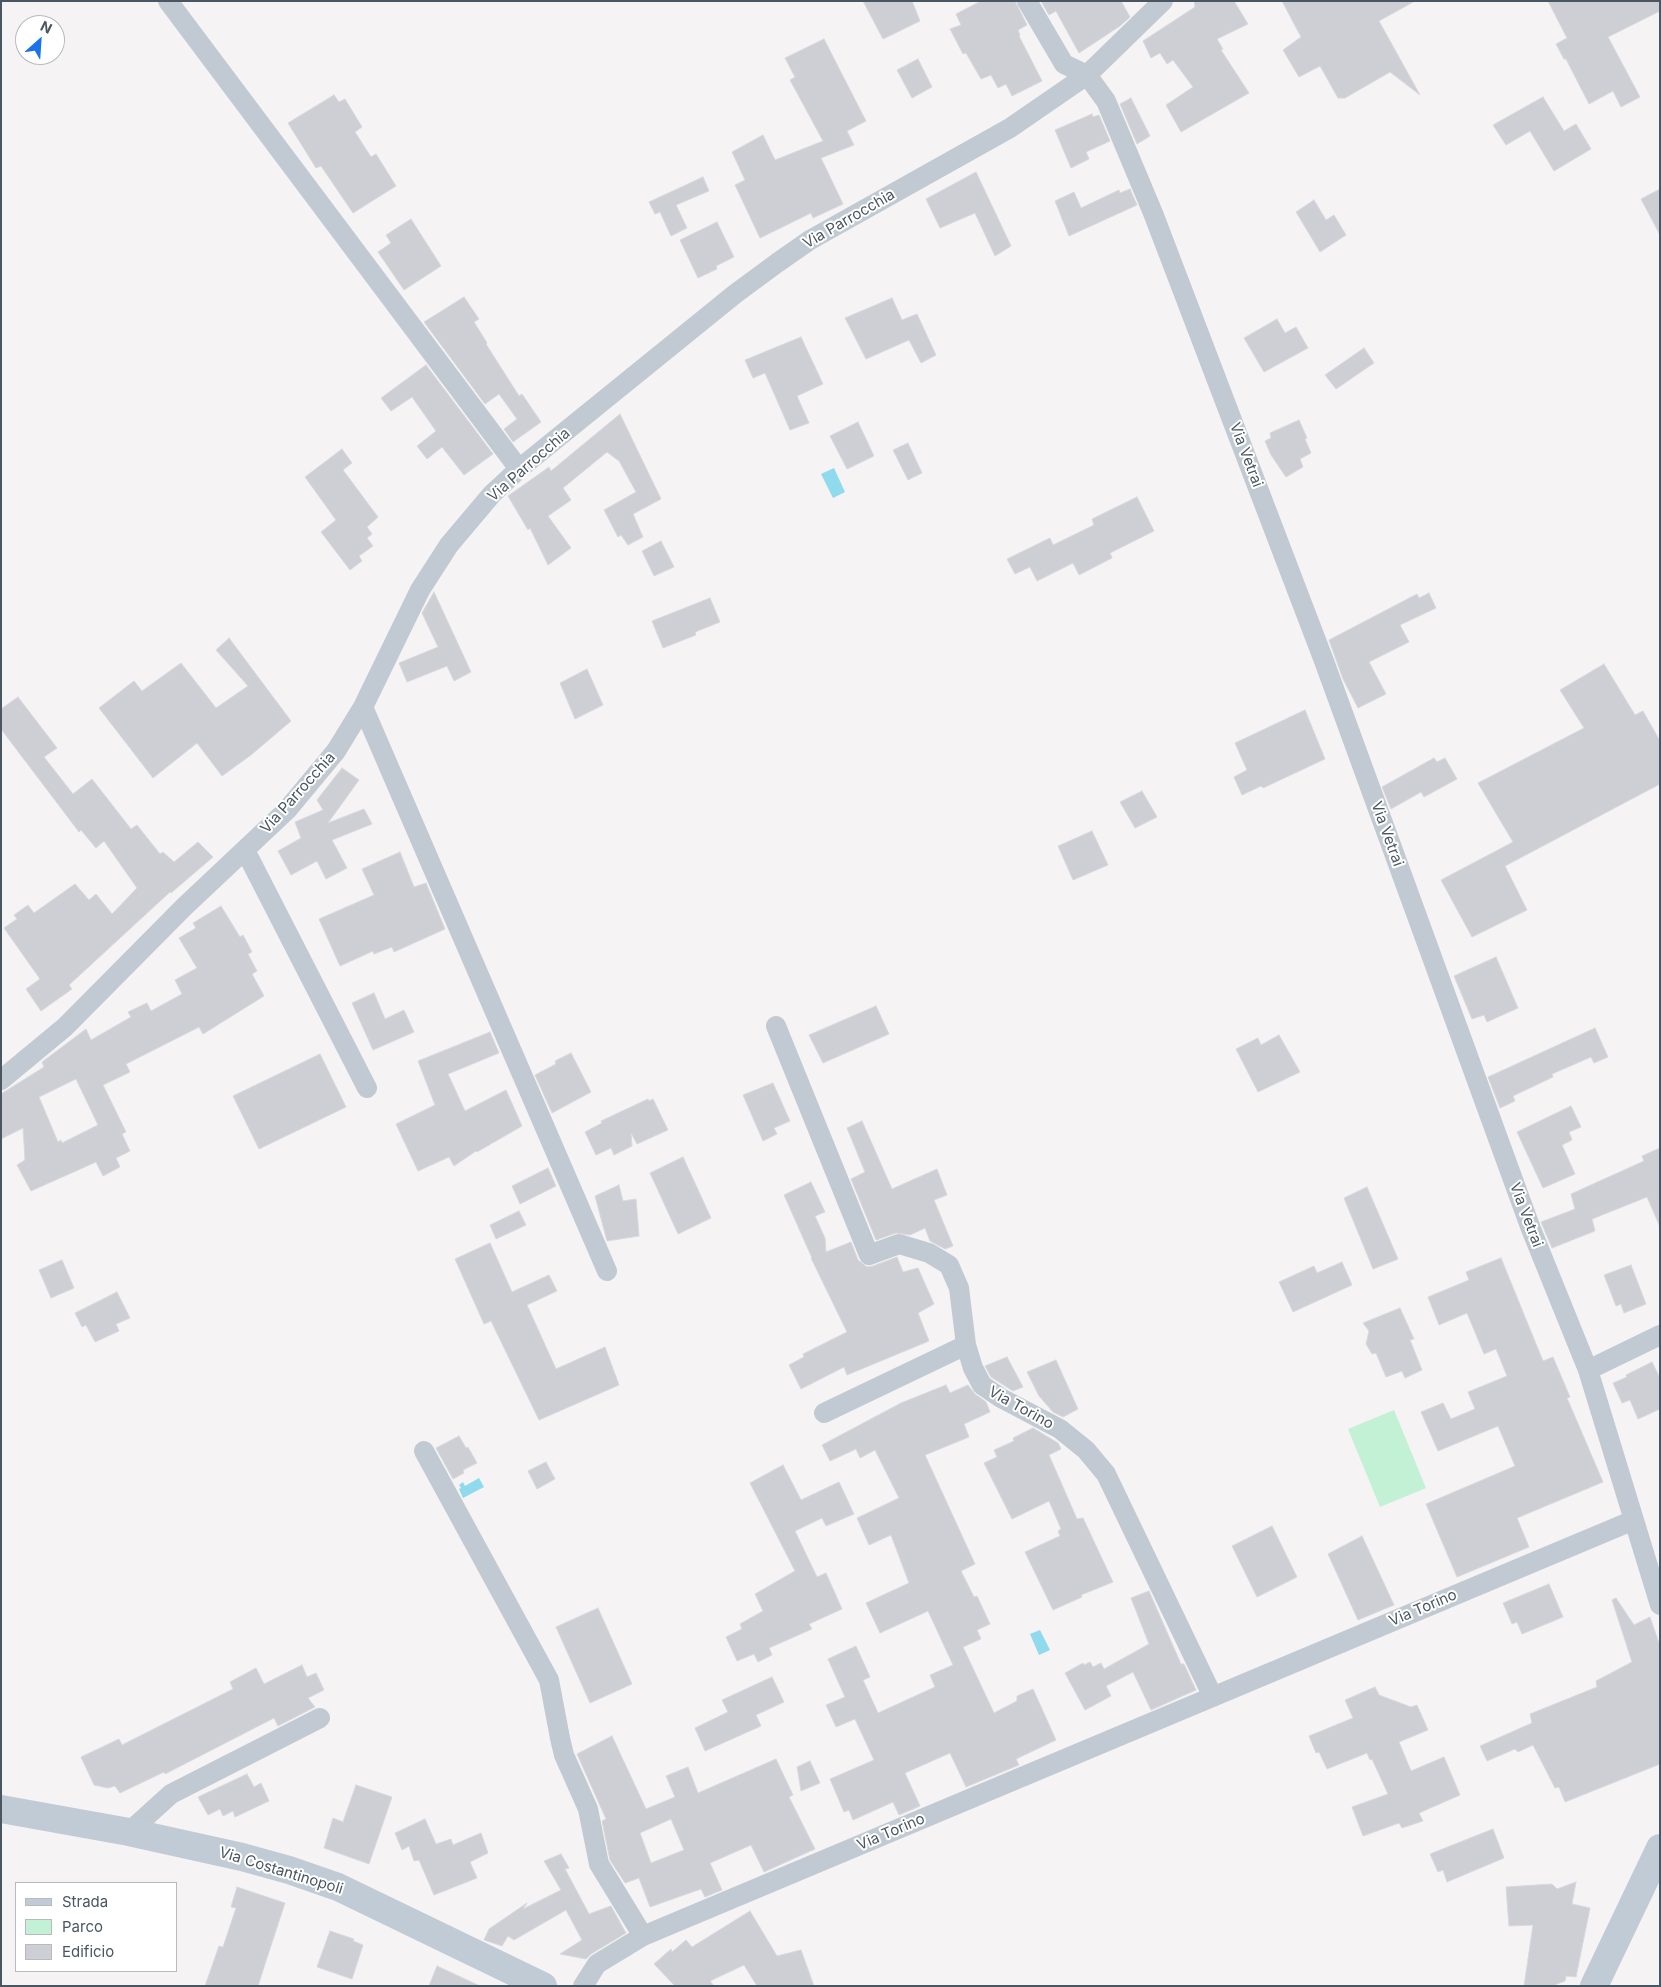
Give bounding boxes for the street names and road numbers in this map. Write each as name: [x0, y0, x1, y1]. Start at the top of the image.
street label: Via Parrocchia: [800, 185, 898, 253]
street label: Via Vetrai: [1225, 420, 1267, 490]
street label: Via Parrocchia: [484, 424, 574, 506]
street label: Via Parrocchia: [257, 749, 339, 837]
street label: Via Vetrai: [1367, 799, 1407, 869]
street label: Via Vetrai: [1505, 1180, 1547, 1250]
street label: Via Torino: [985, 1383, 1057, 1433]
street label: Via Torino: [1387, 1586, 1459, 1630]
street label: Via Torino: [855, 1810, 927, 1854]
street label: Via Costantinopoli: [217, 1844, 345, 1898]

